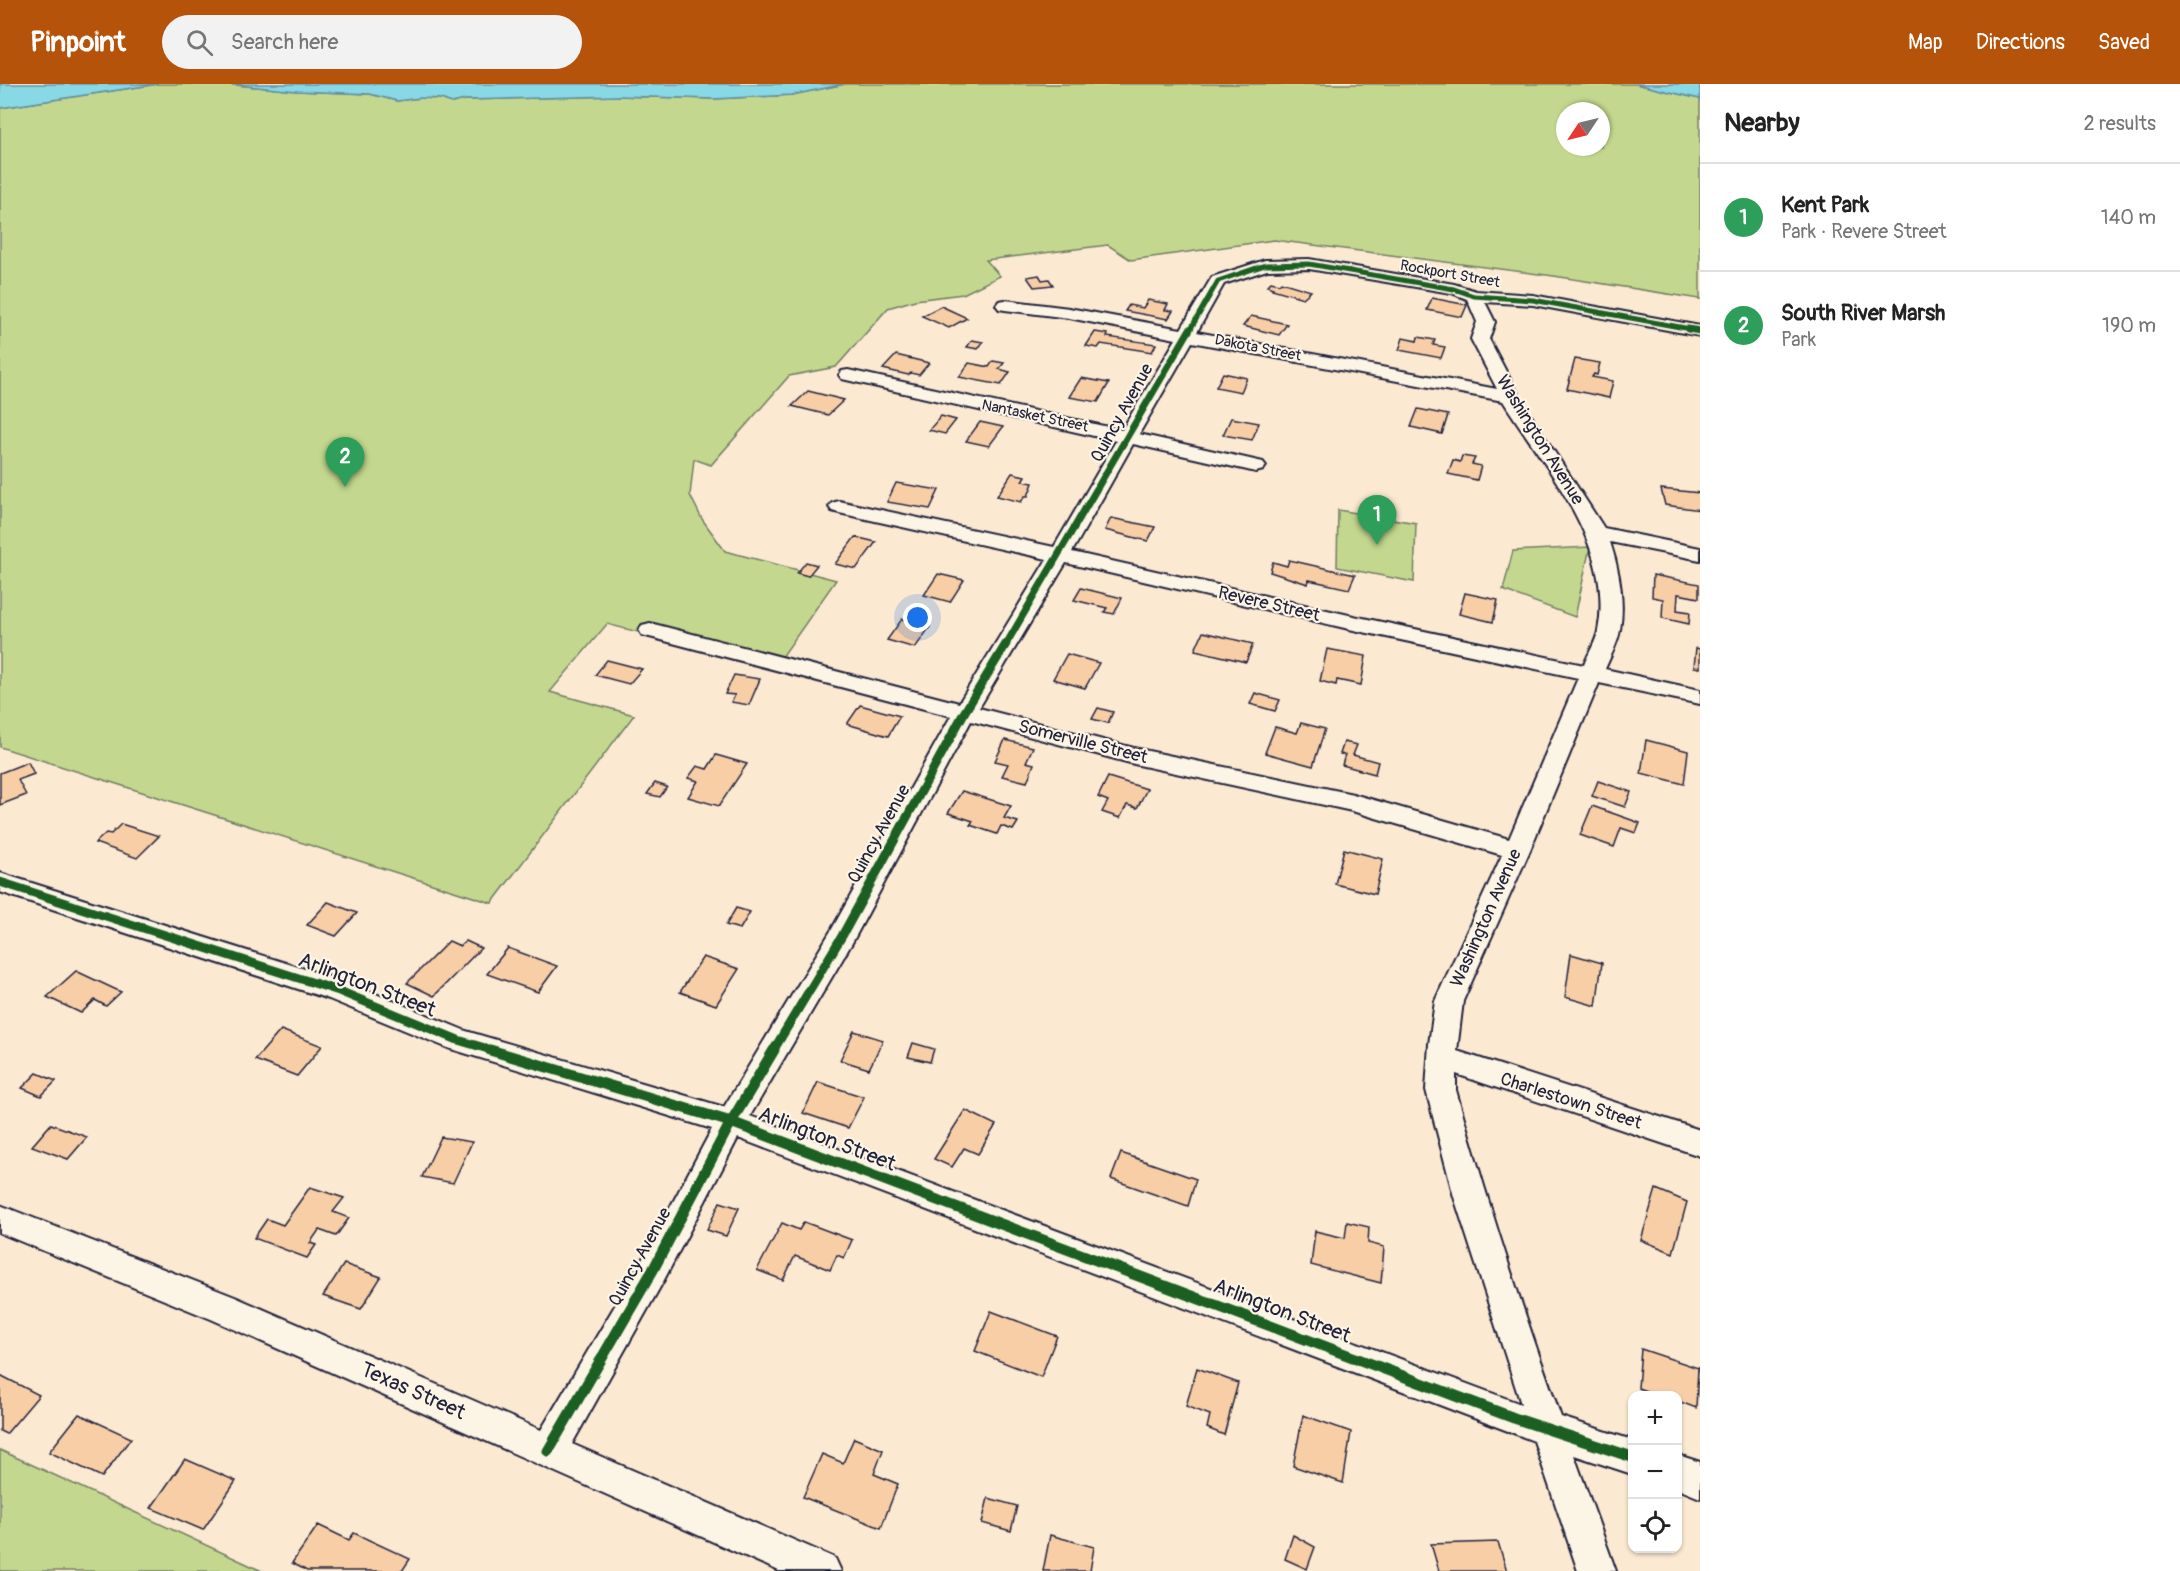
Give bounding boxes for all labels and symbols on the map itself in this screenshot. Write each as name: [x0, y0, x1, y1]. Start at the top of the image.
north arrow: [1556, 102, 1610, 156]
street label: Rockport Street: [1399, 256, 1502, 292]
street label: Dakota Street: [1213, 330, 1304, 366]
street label: Quincy Avenue: [1085, 360, 1159, 466]
street label: Washington Avenue: [1491, 371, 1589, 509]
street label: Nantasket Street: [980, 395, 1091, 437]
pin: 2: [326, 438, 364, 487]
pin: 1: [1358, 496, 1396, 545]
street label: Revere Street: [1216, 581, 1323, 627]
your location: [903, 603, 932, 632]
street label: Somerville Street: [1016, 715, 1151, 769]
street label: Quincy Avenue: [842, 781, 916, 887]
street label: Washington Avenue: [1445, 845, 1527, 991]
street label: Arlington Street: [294, 946, 440, 1024]
street label: Charlestown Street: [1497, 1067, 1645, 1135]
street label: Arlington Street: [754, 1100, 900, 1178]
street label: Quincy Avenue: [603, 1204, 677, 1310]
street label: Arlington Street: [1209, 1272, 1355, 1350]
street label: Texas Street: [356, 1356, 470, 1426]

